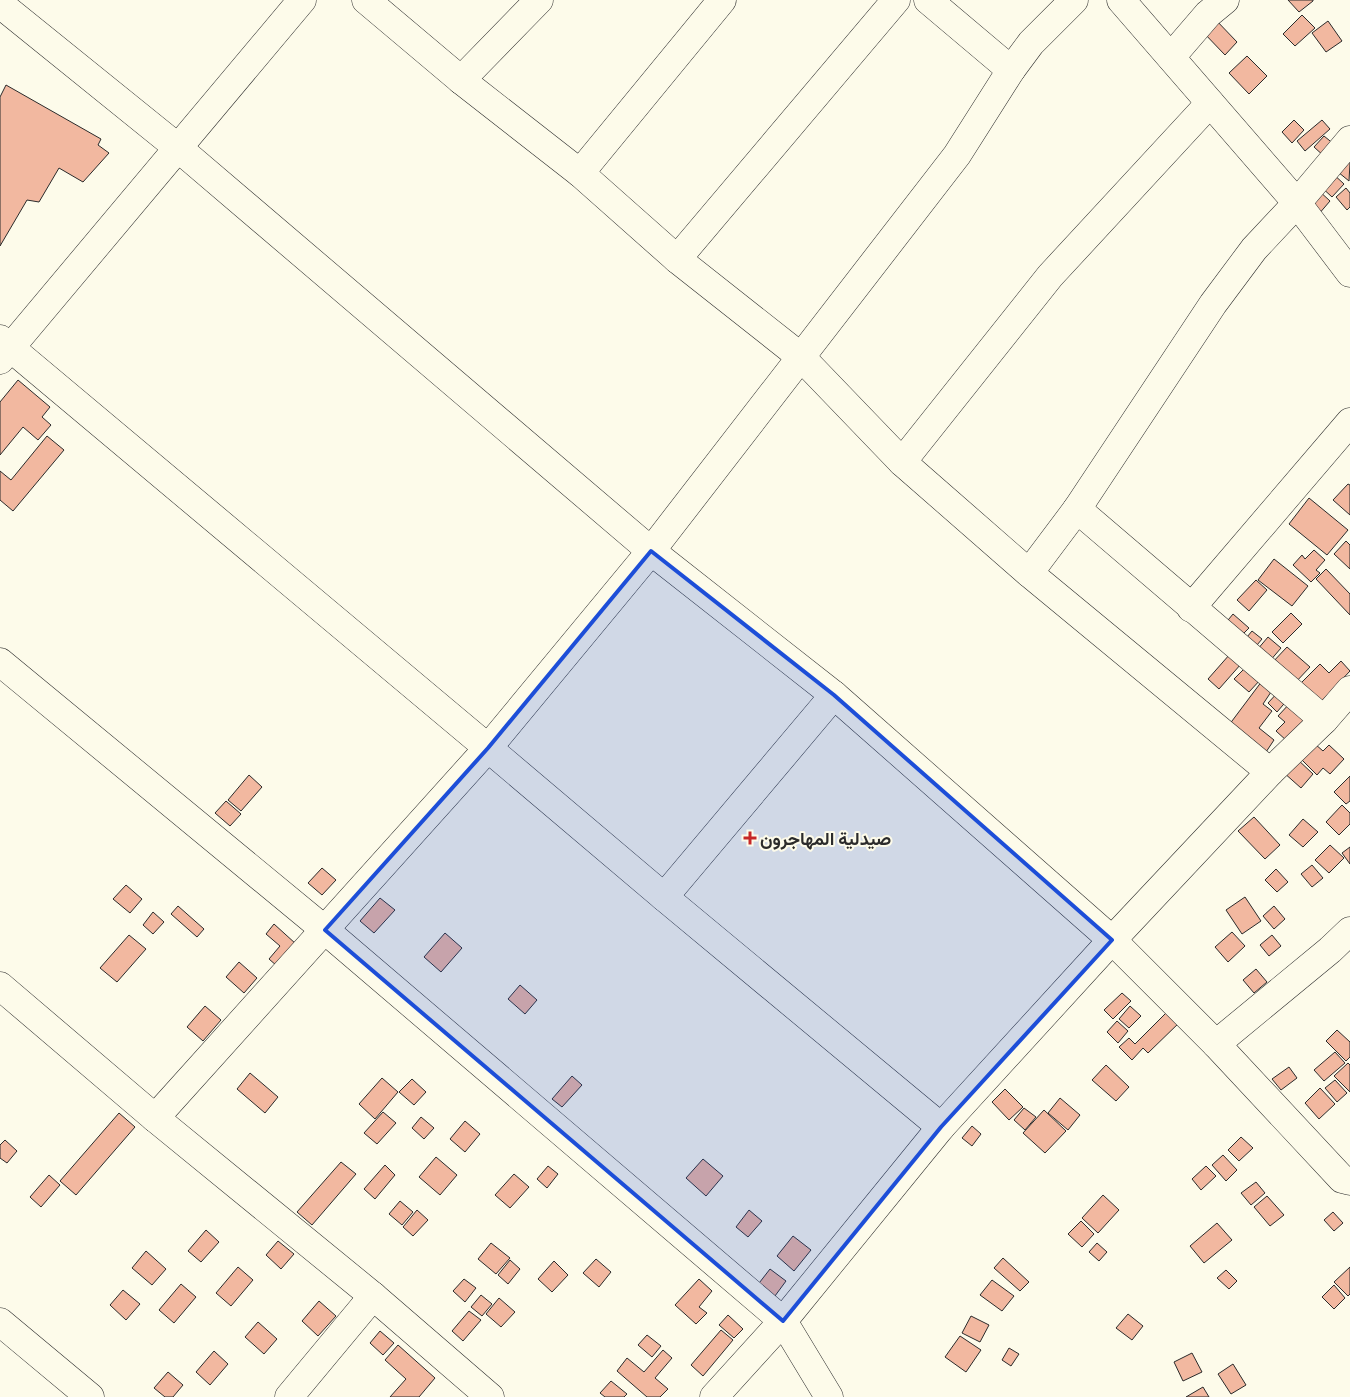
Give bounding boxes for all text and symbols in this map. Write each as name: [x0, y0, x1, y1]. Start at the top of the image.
place label: صيدلية المهاجرون: [760, 826, 891, 851]
marker: صيدلية المهاجرون: [744, 832, 756, 844]

